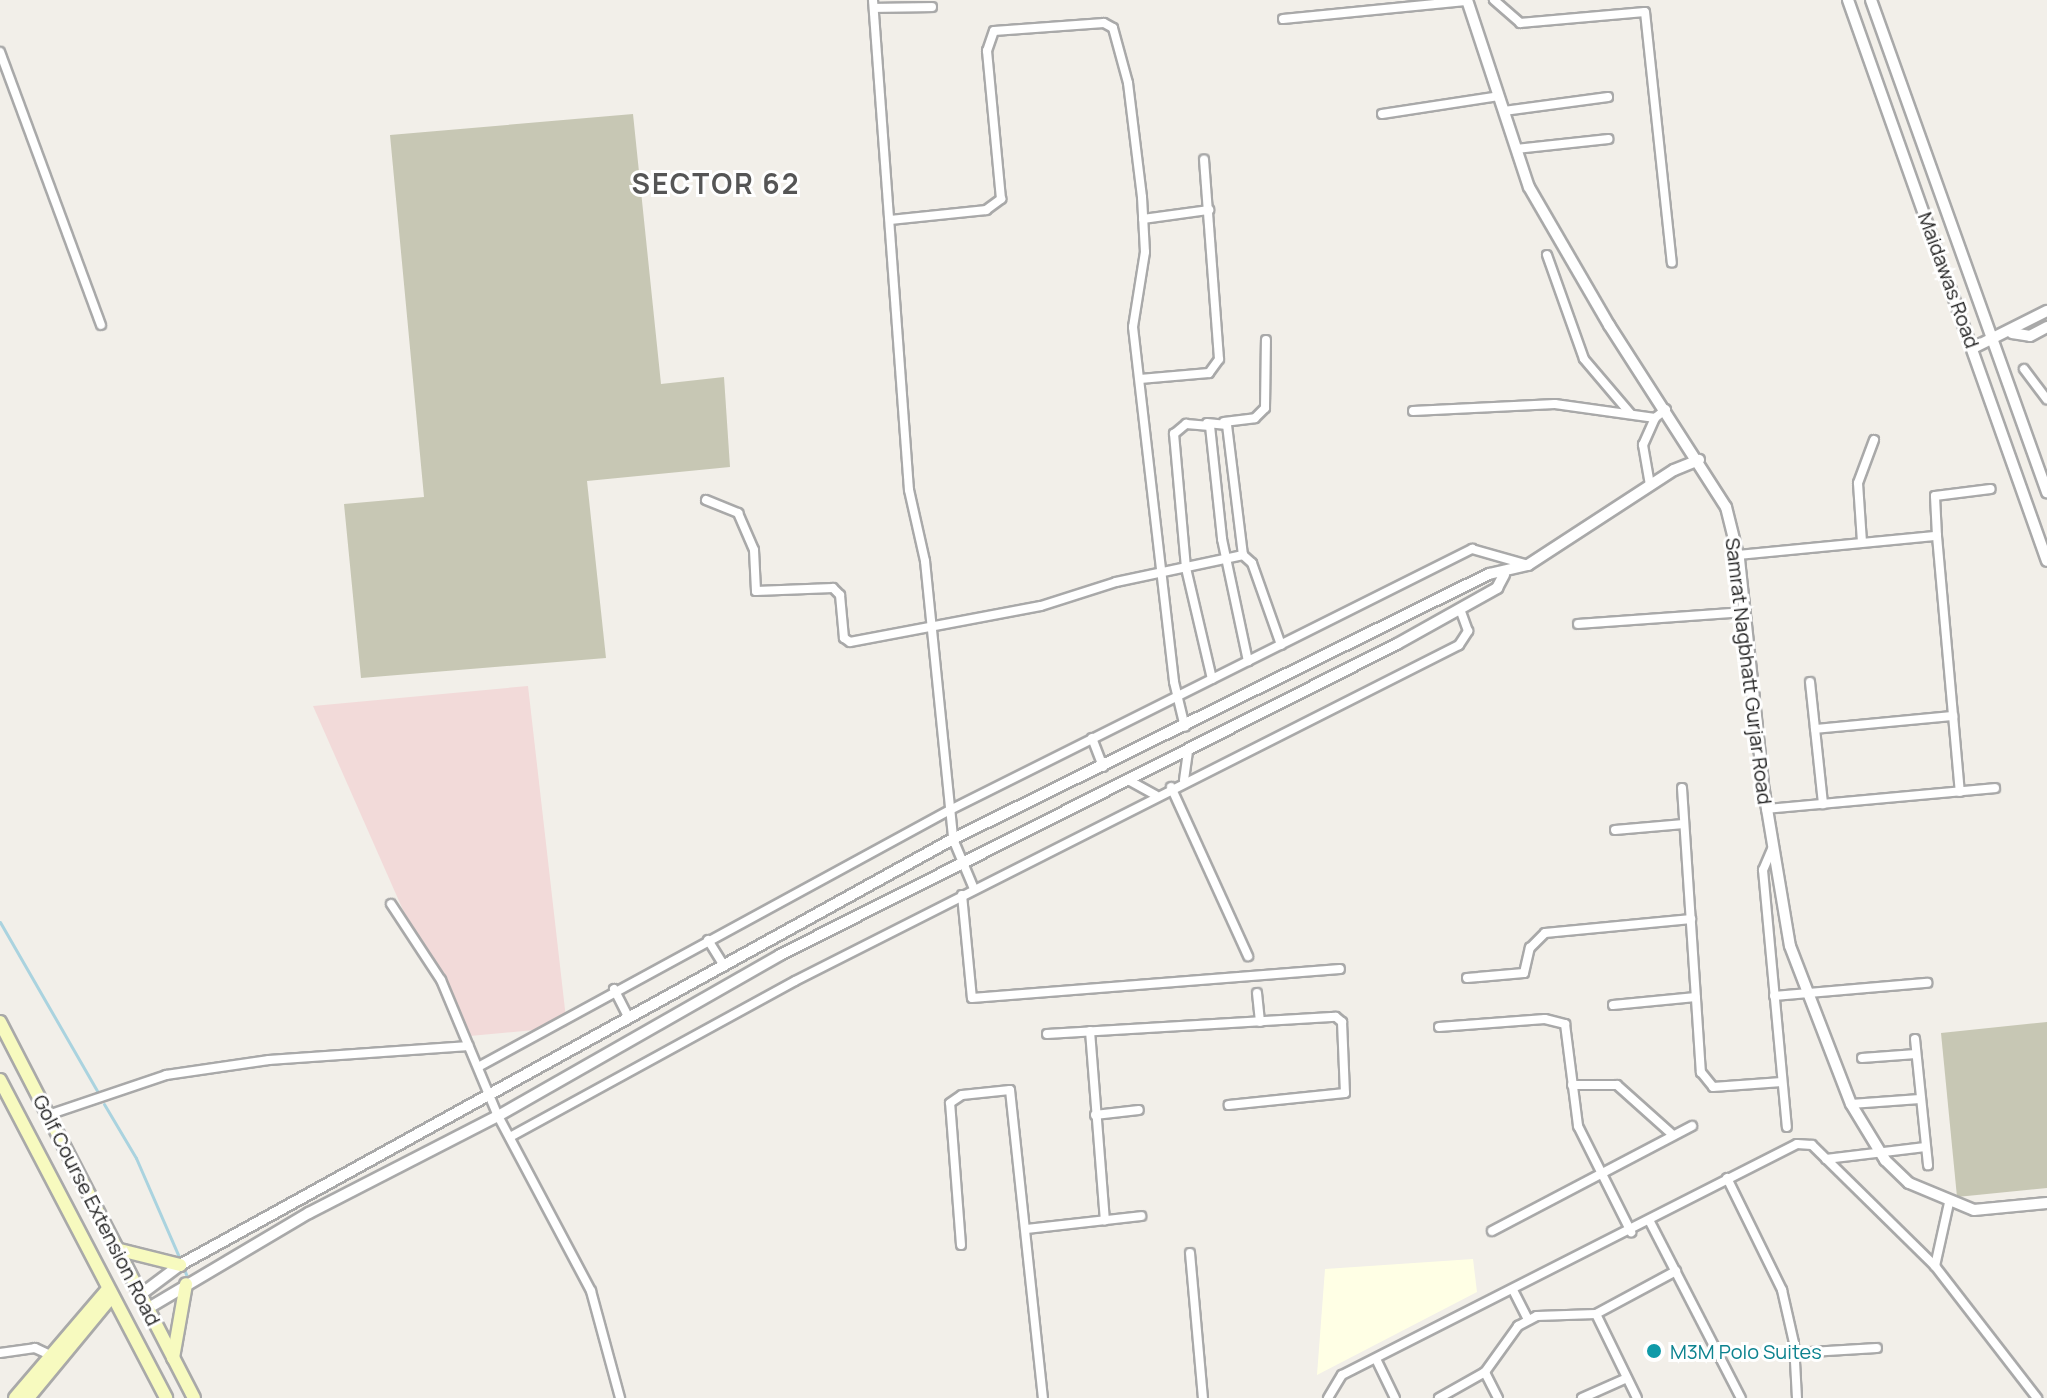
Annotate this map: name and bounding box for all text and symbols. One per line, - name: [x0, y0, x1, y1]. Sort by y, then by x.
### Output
- district label: SECTOR 62: [632, 166, 800, 200]
- street label: Maidawas Road: [1913, 209, 1985, 351]
- street label: Samrat Nagbhatt Gurjar Road: [1721, 536, 1777, 806]
- street label: Golf Course Extension Road: [28, 1091, 166, 1329]
- place label: M3M Polo Suites: [1670, 1339, 1822, 1363]
- marker: M3M Polo Suites: [1645, 1342, 1663, 1360]

